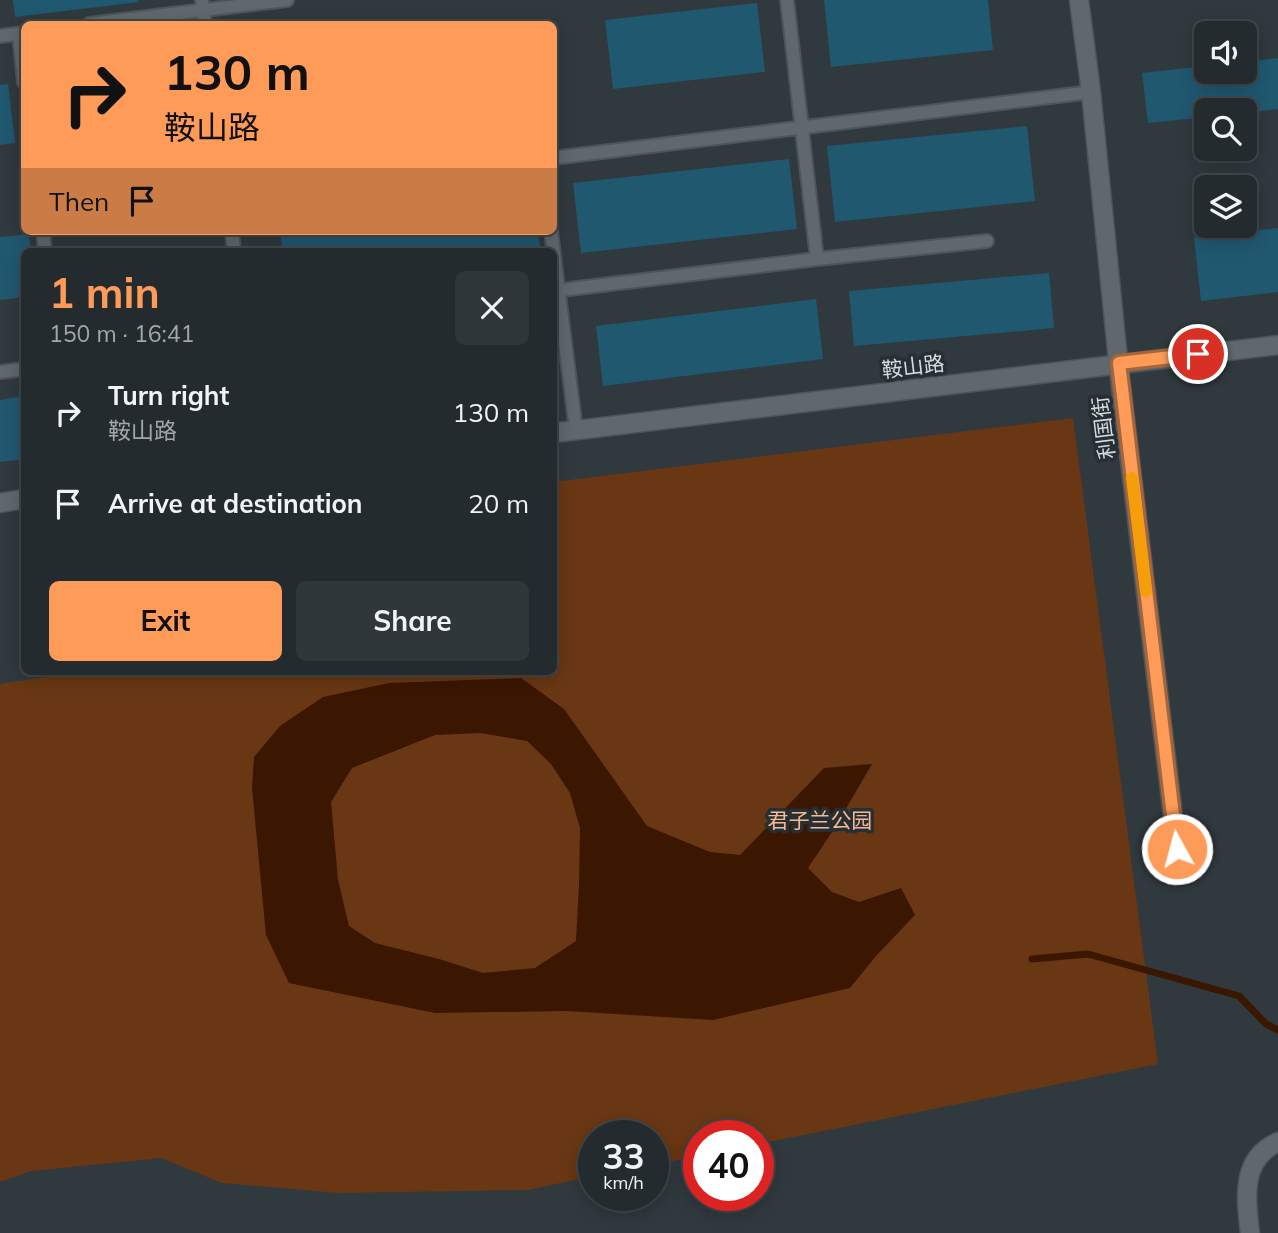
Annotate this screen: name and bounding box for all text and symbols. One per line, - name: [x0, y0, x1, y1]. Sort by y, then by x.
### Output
- map controls: [1194, 21, 1257, 238]
- button: sound: [1194, 21, 1257, 84]
- text: 130 m: [164, 41, 310, 102]
- icon: right: [49, 49, 140, 140]
- button: search: [1194, 98, 1257, 161]
- text: 鞍山路: [164, 107, 260, 147]
- button: layers: [1194, 175, 1257, 238]
- icon: arrive: [123, 182, 161, 220]
- text: Then: [49, 185, 109, 218]
- text: 1 min: [49, 266, 160, 319]
- button: close: [455, 271, 529, 345]
- text: 150 m · 16:41: [49, 319, 194, 348]
- pin: [1168, 324, 1228, 384]
- icon: arrive: [1179, 335, 1217, 373]
- street label: 鞍山路: [880, 349, 946, 383]
- text: Turn right: [108, 379, 229, 412]
- icon: right: [49, 394, 87, 432]
- street label: 利国街: [1086, 395, 1120, 461]
- text: 130 m: [453, 396, 529, 429]
- text: 鞍山路: [108, 416, 177, 445]
- icon: arrive: [49, 485, 87, 523]
- text: Arrive at destination: [108, 487, 363, 520]
- text: 20 m: [468, 487, 529, 520]
- button: Exit: [49, 581, 282, 661]
- button: Share: [296, 581, 529, 661]
- park label: 君子兰公园: [768, 807, 873, 833]
- position arrow: [1140, 812, 1214, 886]
- speed limit sign: 40: [683, 1120, 774, 1211]
- text: 33: [602, 1134, 645, 1178]
- text: km/h: [603, 1171, 644, 1194]

